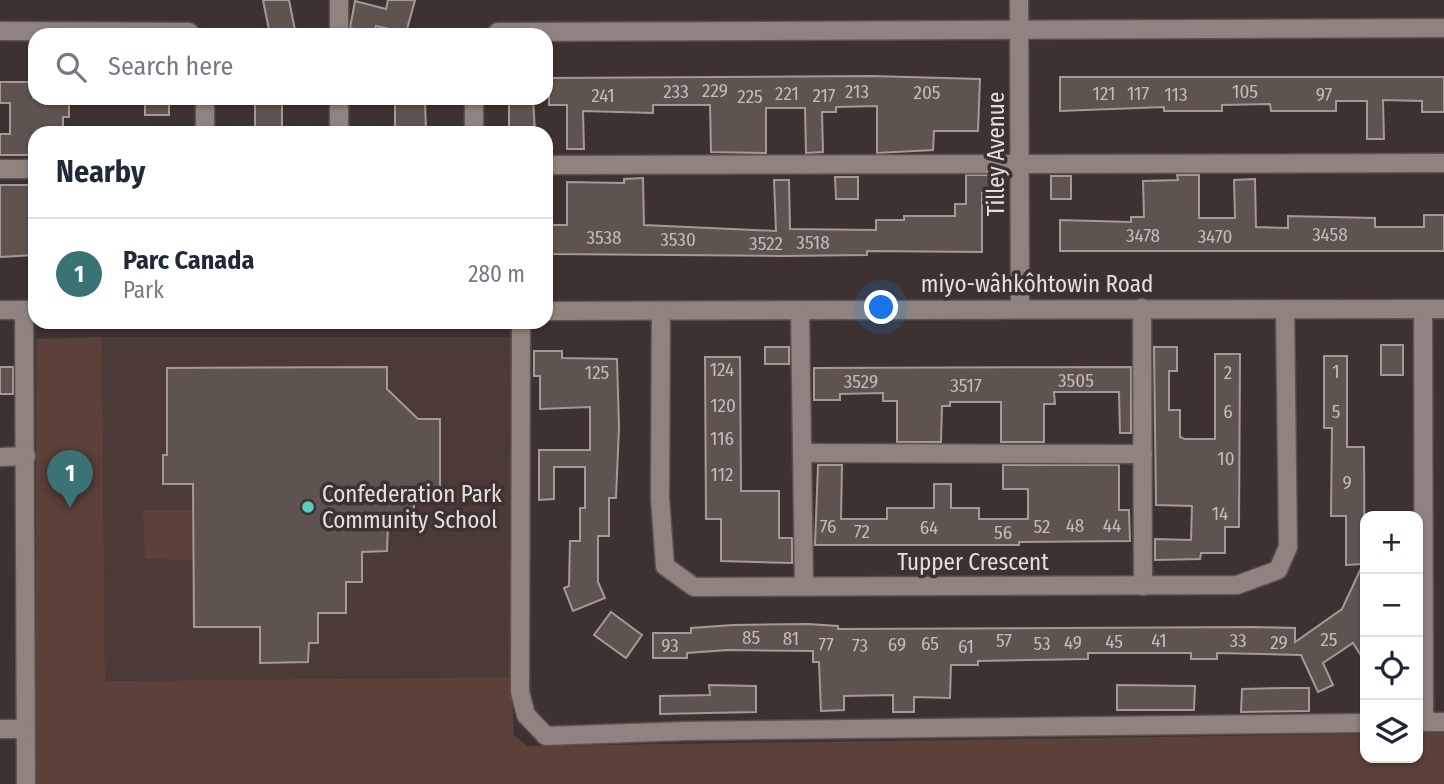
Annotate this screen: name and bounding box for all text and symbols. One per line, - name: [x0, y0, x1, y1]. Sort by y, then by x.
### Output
- search box: [28, 28, 553, 105]
- icon: search: [52, 48, 90, 86]
- text: Search here: [108, 51, 233, 82]
- house number: 229: [702, 79, 728, 102]
- house number: 233: [663, 80, 689, 103]
- house number: 213: [845, 80, 869, 103]
- house number: 105: [1232, 80, 1258, 103]
- house number: 205: [914, 81, 941, 104]
- house number: 221: [775, 82, 799, 105]
- house number: 121: [1093, 82, 1115, 105]
- house number: 117: [1127, 82, 1149, 105]
- house number: 113: [1164, 83, 1188, 106]
- house number: 97: [1316, 83, 1333, 106]
- house number: 241: [591, 84, 615, 107]
- house number: 217: [812, 84, 836, 107]
- house number: 225: [737, 85, 763, 108]
- street label: Tilley Avenue: [982, 92, 1010, 216]
- text: Nearby: [56, 154, 145, 190]
- house number: 3458: [1312, 223, 1348, 246]
- house number: 3478: [1126, 224, 1160, 247]
- house number: 3470: [1198, 225, 1232, 248]
- house number: 3538: [586, 226, 622, 249]
- house number: 3530: [660, 228, 696, 251]
- house number: 3518: [796, 231, 830, 254]
- house number: 3522: [749, 232, 783, 255]
- text: Parc Canada: [123, 245, 254, 276]
- text: 1: [74, 260, 84, 288]
- text: 280 m: [468, 260, 525, 288]
- street label: miyo-wâhkôhtowin Road: [921, 270, 1153, 298]
- text: Park: [123, 276, 164, 304]
- your location: [864, 290, 898, 324]
- house number: 124: [710, 358, 734, 381]
- house number: 1: [1332, 360, 1340, 383]
- house number: 125: [585, 361, 609, 384]
- house number: 2: [1224, 361, 1232, 384]
- house number: 3505: [1058, 369, 1094, 392]
- house number: 3529: [844, 370, 878, 393]
- house number: 3517: [950, 374, 982, 397]
- house number: 120: [710, 394, 736, 417]
- house number: 6: [1223, 400, 1233, 423]
- house number: 5: [1332, 400, 1340, 423]
- house number: 116: [710, 427, 734, 450]
- house number: 10: [1217, 447, 1235, 470]
- pin: 1: [47, 450, 93, 508]
- house number: 112: [711, 463, 733, 486]
- house number: 9: [1342, 471, 1352, 494]
- place label: Confederation Park Community School: [322, 480, 502, 534]
- marker: Confederation Park Community School: [300, 499, 316, 515]
- house number: 14: [1212, 502, 1228, 525]
- map controls: [1360, 511, 1423, 763]
- button: +: [1360, 511, 1423, 574]
- house number: 48: [1066, 514, 1084, 537]
- house number: 44: [1103, 514, 1121, 537]
- house number: 76: [820, 515, 836, 538]
- house number: 52: [1034, 515, 1050, 538]
- house number: 64: [920, 516, 938, 539]
- house number: 72: [854, 520, 870, 543]
- house number: 56: [994, 521, 1012, 544]
- street label: Tupper Crescent: [897, 548, 1049, 576]
- button: −: [1360, 574, 1423, 637]
- house number: 85: [742, 626, 760, 649]
- house number: 81: [783, 627, 799, 650]
- house number: 25: [1320, 628, 1338, 651]
- house number: 57: [996, 629, 1012, 652]
- house number: 41: [1151, 629, 1167, 652]
- house number: 33: [1229, 629, 1247, 652]
- house number: 45: [1105, 630, 1123, 653]
- house number: 49: [1064, 631, 1082, 654]
- house number: 29: [1270, 631, 1288, 654]
- house number: 65: [921, 632, 939, 655]
- house number: 53: [1033, 632, 1051, 655]
- house number: 77: [818, 633, 834, 656]
- house number: 69: [888, 633, 906, 656]
- house number: 93: [661, 634, 679, 657]
- house number: 73: [852, 634, 868, 657]
- house number: 61: [958, 635, 974, 658]
- button: locate: [1360, 637, 1423, 700]
- button: layers: [1360, 700, 1423, 763]

